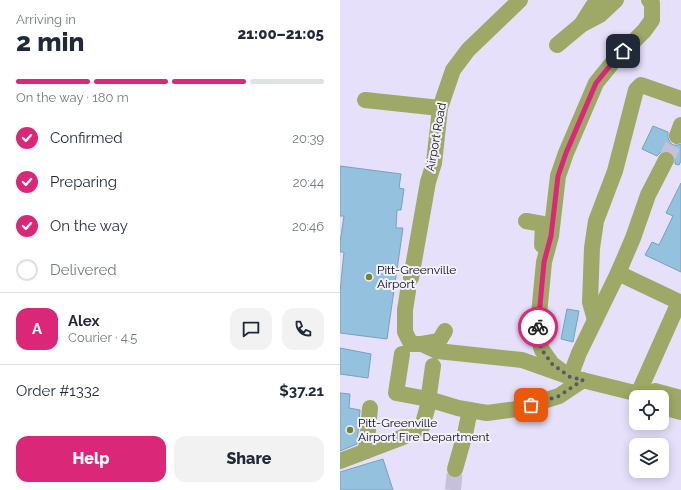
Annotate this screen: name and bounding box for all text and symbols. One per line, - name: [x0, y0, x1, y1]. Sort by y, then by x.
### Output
- text: Arriving in: [16, 12, 76, 27]
- text: 21:00–21:05: [238, 25, 324, 43]
- text: 2 min: [16, 27, 84, 57]
- pin: [606, 34, 640, 68]
- icon: home: [612, 40, 634, 62]
- text: On the way · 180 m: [16, 90, 129, 105]
- street label: Airport Road: [423, 102, 449, 172]
- icon: check: [16, 127, 38, 149]
- text: Confirmed: [50, 129, 123, 147]
- text: 20:39: [292, 131, 324, 146]
- icon: check: [16, 171, 38, 193]
- text: Preparing: [50, 173, 117, 191]
- text: 20:44: [293, 175, 324, 190]
- icon: check: [16, 215, 38, 237]
- text: On the way: [50, 217, 128, 235]
- text: 20:46: [292, 219, 324, 234]
- text: Delivered: [50, 261, 117, 279]
- place label: Pitt-Greenville Airport: [377, 263, 456, 291]
- marker: Pitt-Greenville Airport: [364, 272, 374, 282]
- courier: [518, 307, 558, 347]
- button: chat: [230, 308, 272, 350]
- button: phone: [282, 308, 324, 350]
- text: Alex: [68, 312, 99, 330]
- icon: bike: [527, 316, 549, 338]
- text: A: [32, 320, 42, 338]
- text: Courier · 4.5: [68, 330, 137, 345]
- text: Order #1332: [16, 382, 100, 400]
- text: $37.21: [279, 382, 324, 400]
- pin: [514, 388, 548, 422]
- map controls: [629, 390, 669, 478]
- button: locate: [629, 390, 669, 430]
- icon: bag: [520, 394, 542, 416]
- place label: Pitt-Greenville Airport Fire Department: [358, 416, 489, 444]
- marker: Pitt-Greenville Airport Fire Department: [345, 425, 355, 435]
- button: Help: [16, 436, 166, 482]
- button: Share: [174, 436, 324, 482]
- button: layers: [629, 438, 669, 478]

